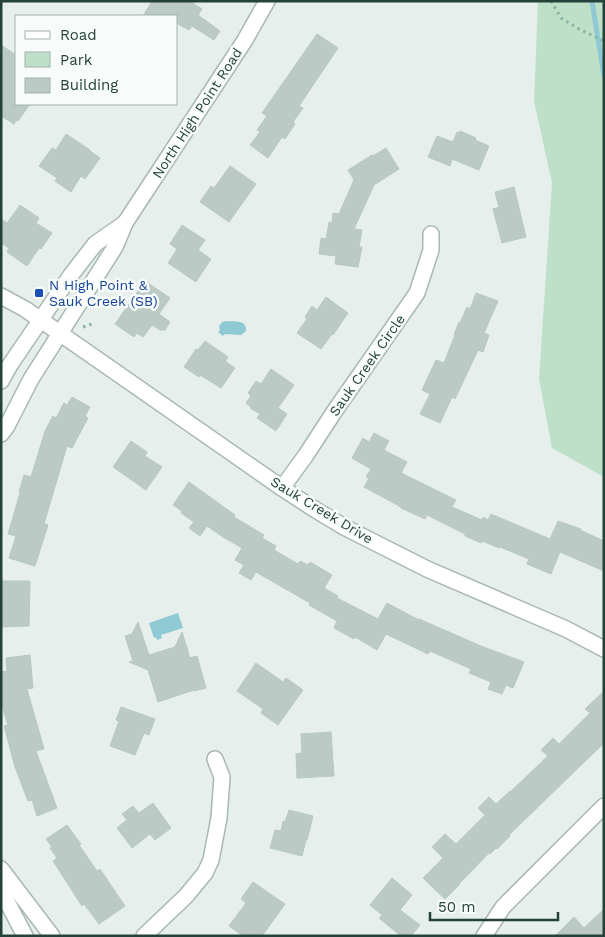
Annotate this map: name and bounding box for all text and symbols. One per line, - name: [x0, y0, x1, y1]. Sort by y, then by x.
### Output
- legend: [15, 15, 178, 105]
- text: Road: [60, 26, 97, 44]
- street label: North High Point Road: [149, 45, 245, 181]
- text: Park: [60, 51, 93, 69]
- text: Building: [60, 76, 118, 94]
- place label: N High Point & Sauk Creek (SB): [49, 277, 158, 309]
- marker: N High Point & Sauk Creek (SB): [33, 287, 45, 299]
- street label: Sauk Creek Circle: [326, 311, 408, 419]
- street label: Sauk Creek Drive: [268, 473, 376, 547]
- scale bar: [430, 890, 558, 922]
- text: 50 m: [438, 898, 475, 916]

